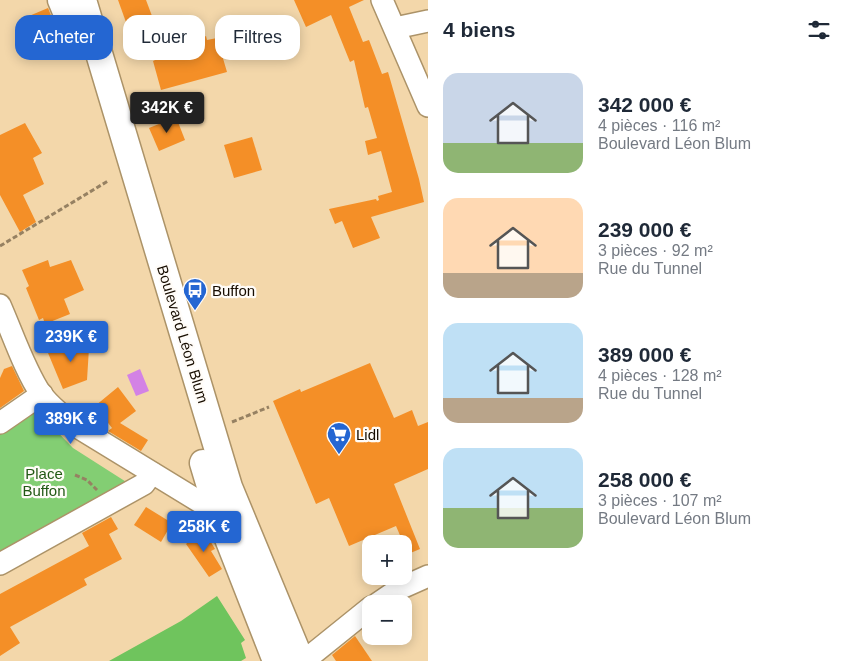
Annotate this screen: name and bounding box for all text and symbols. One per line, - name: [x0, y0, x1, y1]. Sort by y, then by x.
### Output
- chip: Acheter: [15, 15, 113, 60]
- chip: Louer: [123, 15, 205, 60]
- chip: Filtres: [215, 15, 300, 60]
- icon: filters: [805, 16, 833, 44]
- text: 4 biens: [443, 18, 515, 41]
- pin: 342K €: [126, 92, 208, 134]
- icon: home: [483, 93, 543, 153]
- text: 342 000 €: [598, 93, 691, 116]
- text: 342K €: [141, 99, 193, 116]
- text: 4 pièces · 116 m²: [598, 117, 720, 134]
- text: Boulevard Léon Blum: [598, 135, 751, 152]
- icon: home: [483, 218, 543, 278]
- text: 239 000 €: [598, 218, 691, 241]
- text: 3 pièces · 92 m²: [598, 242, 713, 259]
- text: Rue du Tunnel: [598, 260, 702, 277]
- street label: Boulevard Léon Blum: [154, 263, 212, 405]
- bus stop icon: Buffon: [182, 277, 208, 311]
- place label: Buffon: [212, 282, 255, 299]
- pin: 239K €: [30, 320, 112, 363]
- text: 239K €: [45, 328, 97, 345]
- icon: home: [483, 343, 543, 403]
- text: 389 000 €: [598, 343, 691, 366]
- text: 4 pièces · 128 m²: [598, 367, 722, 384]
- text: Rue du Tunnel: [598, 385, 702, 402]
- pin: 389K €: [30, 402, 112, 445]
- text: 389K €: [45, 410, 97, 427]
- supermarket icon: Lidl: [326, 421, 352, 455]
- place label: Lidl: [356, 426, 379, 443]
- park label: Place Buffon: [22, 465, 66, 499]
- icon: home: [483, 468, 543, 528]
- text: 258 000 €: [598, 468, 691, 491]
- text: 3 pièces · 107 m²: [598, 492, 722, 509]
- pin: 258K €: [163, 510, 245, 553]
- text: Boulevard Léon Blum: [598, 510, 751, 527]
- text: 258K €: [178, 518, 230, 535]
- map controls: [362, 535, 412, 645]
- button: +: [362, 535, 412, 585]
- button: −: [362, 595, 412, 645]

